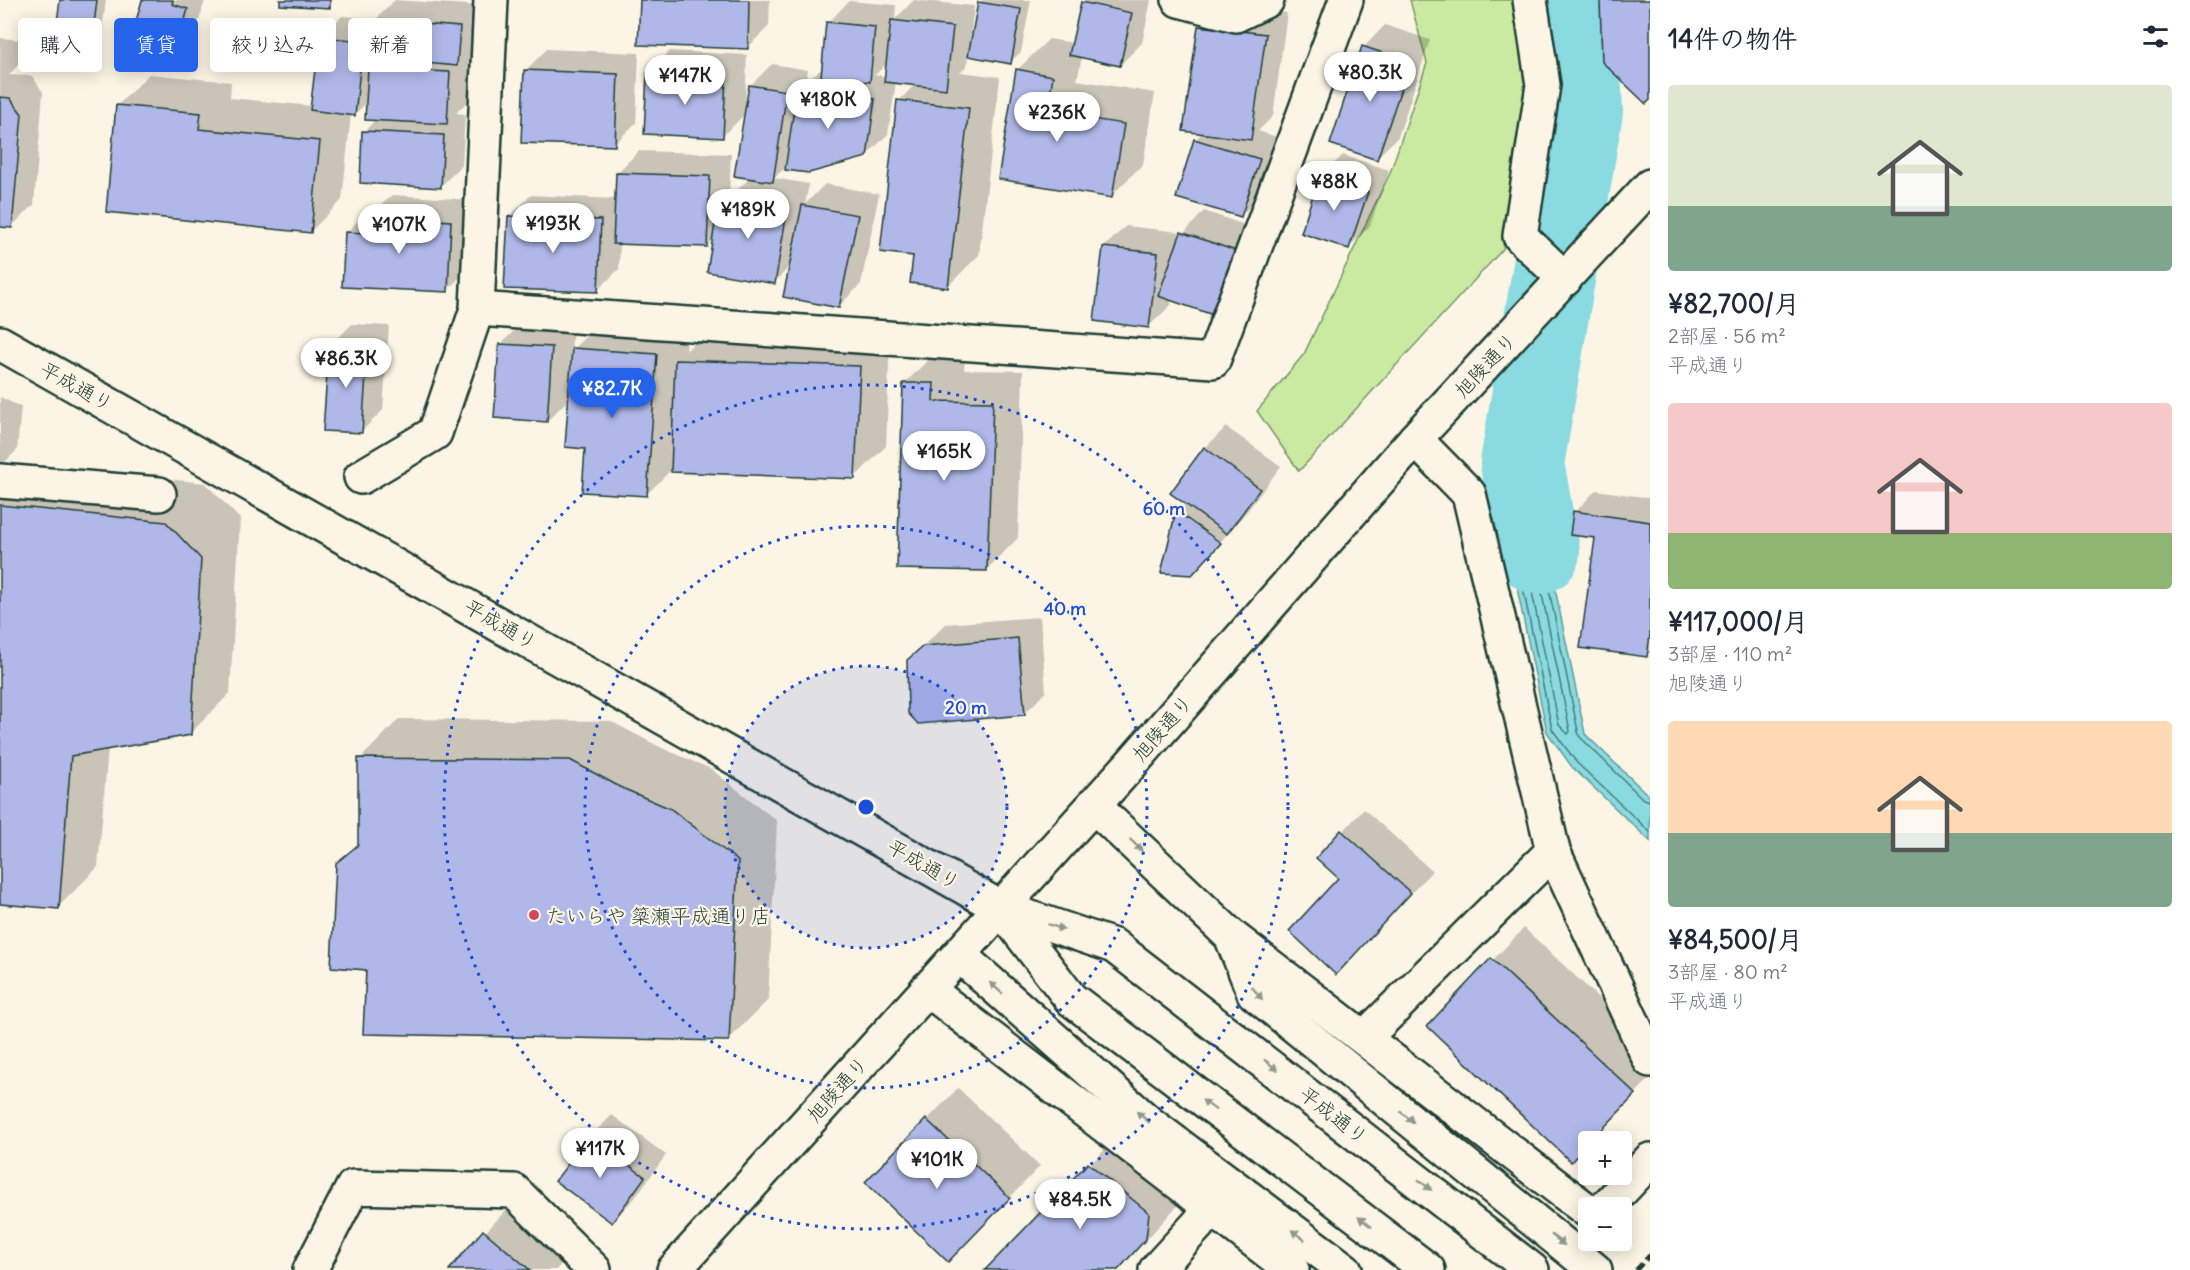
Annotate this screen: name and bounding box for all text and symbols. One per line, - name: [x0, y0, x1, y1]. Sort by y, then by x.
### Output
- chip: 購入: [18, 18, 102, 72]
- chip: 賃貸: [114, 18, 198, 72]
- chip: 絞り込み: [210, 18, 336, 72]
- chip: 新着: [348, 18, 432, 72]
- icon: filters: [2139, 20, 2172, 53]
- text: 14件の物件: [1668, 22, 1797, 55]
- pin: ¥80.3K: [1321, 52, 1419, 103]
- pin: ¥147K: [643, 55, 727, 106]
- text: ¥80.3K: [1338, 59, 1402, 84]
- text: ¥147K: [658, 62, 712, 87]
- pin: ¥180K: [786, 79, 870, 130]
- text: ¥180K: [800, 86, 856, 111]
- pin: ¥236K: [1015, 92, 1099, 143]
- text: ¥236K: [1028, 99, 1086, 124]
- icon: home: [1866, 124, 1974, 232]
- pin: ¥88K: [1298, 161, 1370, 212]
- text: ¥88K: [1310, 168, 1358, 193]
- pin: ¥189K: [706, 189, 790, 240]
- text: ¥189K: [720, 196, 776, 221]
- pin: ¥193K: [511, 203, 595, 254]
- pin: ¥107K: [357, 204, 441, 255]
- text: ¥193K: [526, 210, 580, 235]
- text: ¥107K: [372, 211, 426, 236]
- text: ¥82,700/月: [1668, 287, 1800, 320]
- text: 2部屋 · 56 m²: [1668, 323, 1786, 348]
- street label: 旭陵通り: [1449, 327, 1521, 403]
- pin: ¥86.3K: [297, 338, 395, 389]
- text: ¥86.3K: [315, 345, 377, 370]
- text: 平成通り: [1668, 352, 1748, 377]
- street label: 平成通り: [36, 356, 118, 416]
- pin: ¥82.7K: [563, 368, 661, 419]
- text: ¥82.7K: [582, 375, 642, 400]
- pin: ¥165K: [902, 431, 986, 482]
- text: ¥165K: [916, 438, 972, 463]
- icon: home: [1866, 442, 1974, 550]
- text: 60 m: [1143, 497, 1185, 520]
- street label: 平成通り: [460, 593, 542, 655]
- text: 40 m: [1044, 597, 1086, 620]
- text: ¥117,000/月: [1668, 605, 1809, 638]
- text: 3部屋 · 110 m²: [1668, 641, 1792, 666]
- text: 旭陵通り: [1668, 670, 1748, 695]
- street label: 旭陵通り: [1126, 690, 1198, 766]
- text: 20 m: [945, 696, 987, 719]
- icon: home: [1866, 760, 1974, 868]
- centre of rings: [856, 797, 876, 817]
- street label: 平成通り: [883, 833, 965, 895]
- one-way arrow: [1128, 838, 1143, 852]
- place label: たいらや 簗瀬平成通り店: [546, 903, 771, 928]
- marker: たいらや 簗瀬平成通り店: [527, 908, 541, 922]
- one-way arrow: [1047, 922, 1065, 932]
- text: ¥84,500/月: [1668, 923, 1803, 956]
- text: 3部屋 · 80 m²: [1668, 959, 1788, 984]
- one-way arrow: [989, 982, 1004, 995]
- one-way arrow: [1251, 985, 1264, 1001]
- text: 平成通り: [1668, 988, 1748, 1013]
- street label: 旭陵通り: [801, 1051, 873, 1127]
- one-way arrow: [1263, 1059, 1279, 1072]
- street label: 平成通り: [1295, 1081, 1373, 1149]
- one-way arrow: [1202, 1099, 1217, 1111]
- one-way arrow: [1135, 1110, 1150, 1124]
- one-way arrow: [1399, 1111, 1415, 1124]
- pin: ¥117K: [558, 1128, 642, 1179]
- map controls: [1578, 1131, 1632, 1251]
- button: +: [1578, 1131, 1632, 1185]
- text: ¥117K: [575, 1135, 625, 1160]
- pin: ¥101K: [895, 1139, 979, 1190]
- text: ¥101K: [910, 1146, 964, 1171]
- pin: ¥84.5K: [1031, 1179, 1129, 1230]
- one-way arrow: [1417, 1179, 1432, 1191]
- text: ¥84.5K: [1049, 1186, 1111, 1211]
- button: −: [1578, 1197, 1632, 1251]
- one-way arrow: [1357, 1216, 1373, 1228]
- one-way arrow: [1290, 1229, 1306, 1241]
- one-way arrow: [1550, 1234, 1566, 1247]

